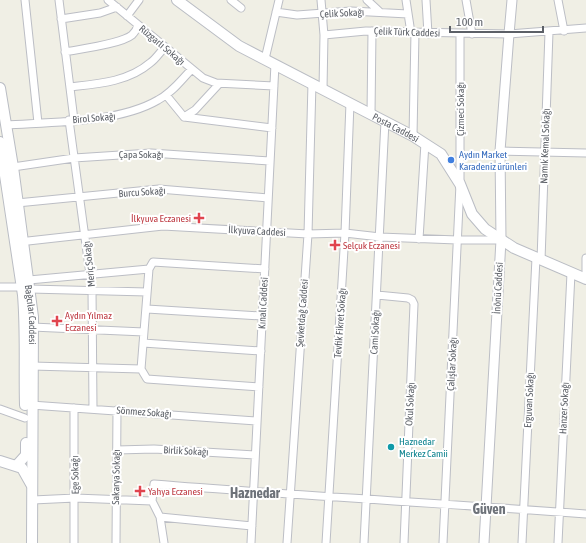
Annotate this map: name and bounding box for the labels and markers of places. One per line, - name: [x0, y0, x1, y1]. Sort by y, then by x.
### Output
- place label: Aydın Market Karadeniz ürünleri: [459, 149, 527, 172]
- marker: Aydın Market Karadeniz ürünleri: [446, 155, 456, 165]
- place label: İlkyuva Eczanesi: [131, 213, 191, 224]
- marker: İlkyuva Eczanesi: [194, 213, 204, 223]
- marker: Selçuk Eczanesi: [330, 240, 340, 250]
- place label: Selçuk Eczanesi: [343, 240, 400, 251]
- place label: Aydın Yılmaz Eczanesi: [65, 310, 112, 333]
- marker: Aydın Yılmaz Eczanesi: [52, 316, 62, 326]
- place label: Haznedar Merkez Camii: [399, 436, 448, 459]
- marker: Haznedar Merkez Camii: [386, 442, 396, 452]
- marker: Yahya Eczanesi: [135, 486, 145, 496]
- place label: Yahya Eczanesi: [148, 486, 203, 497]

